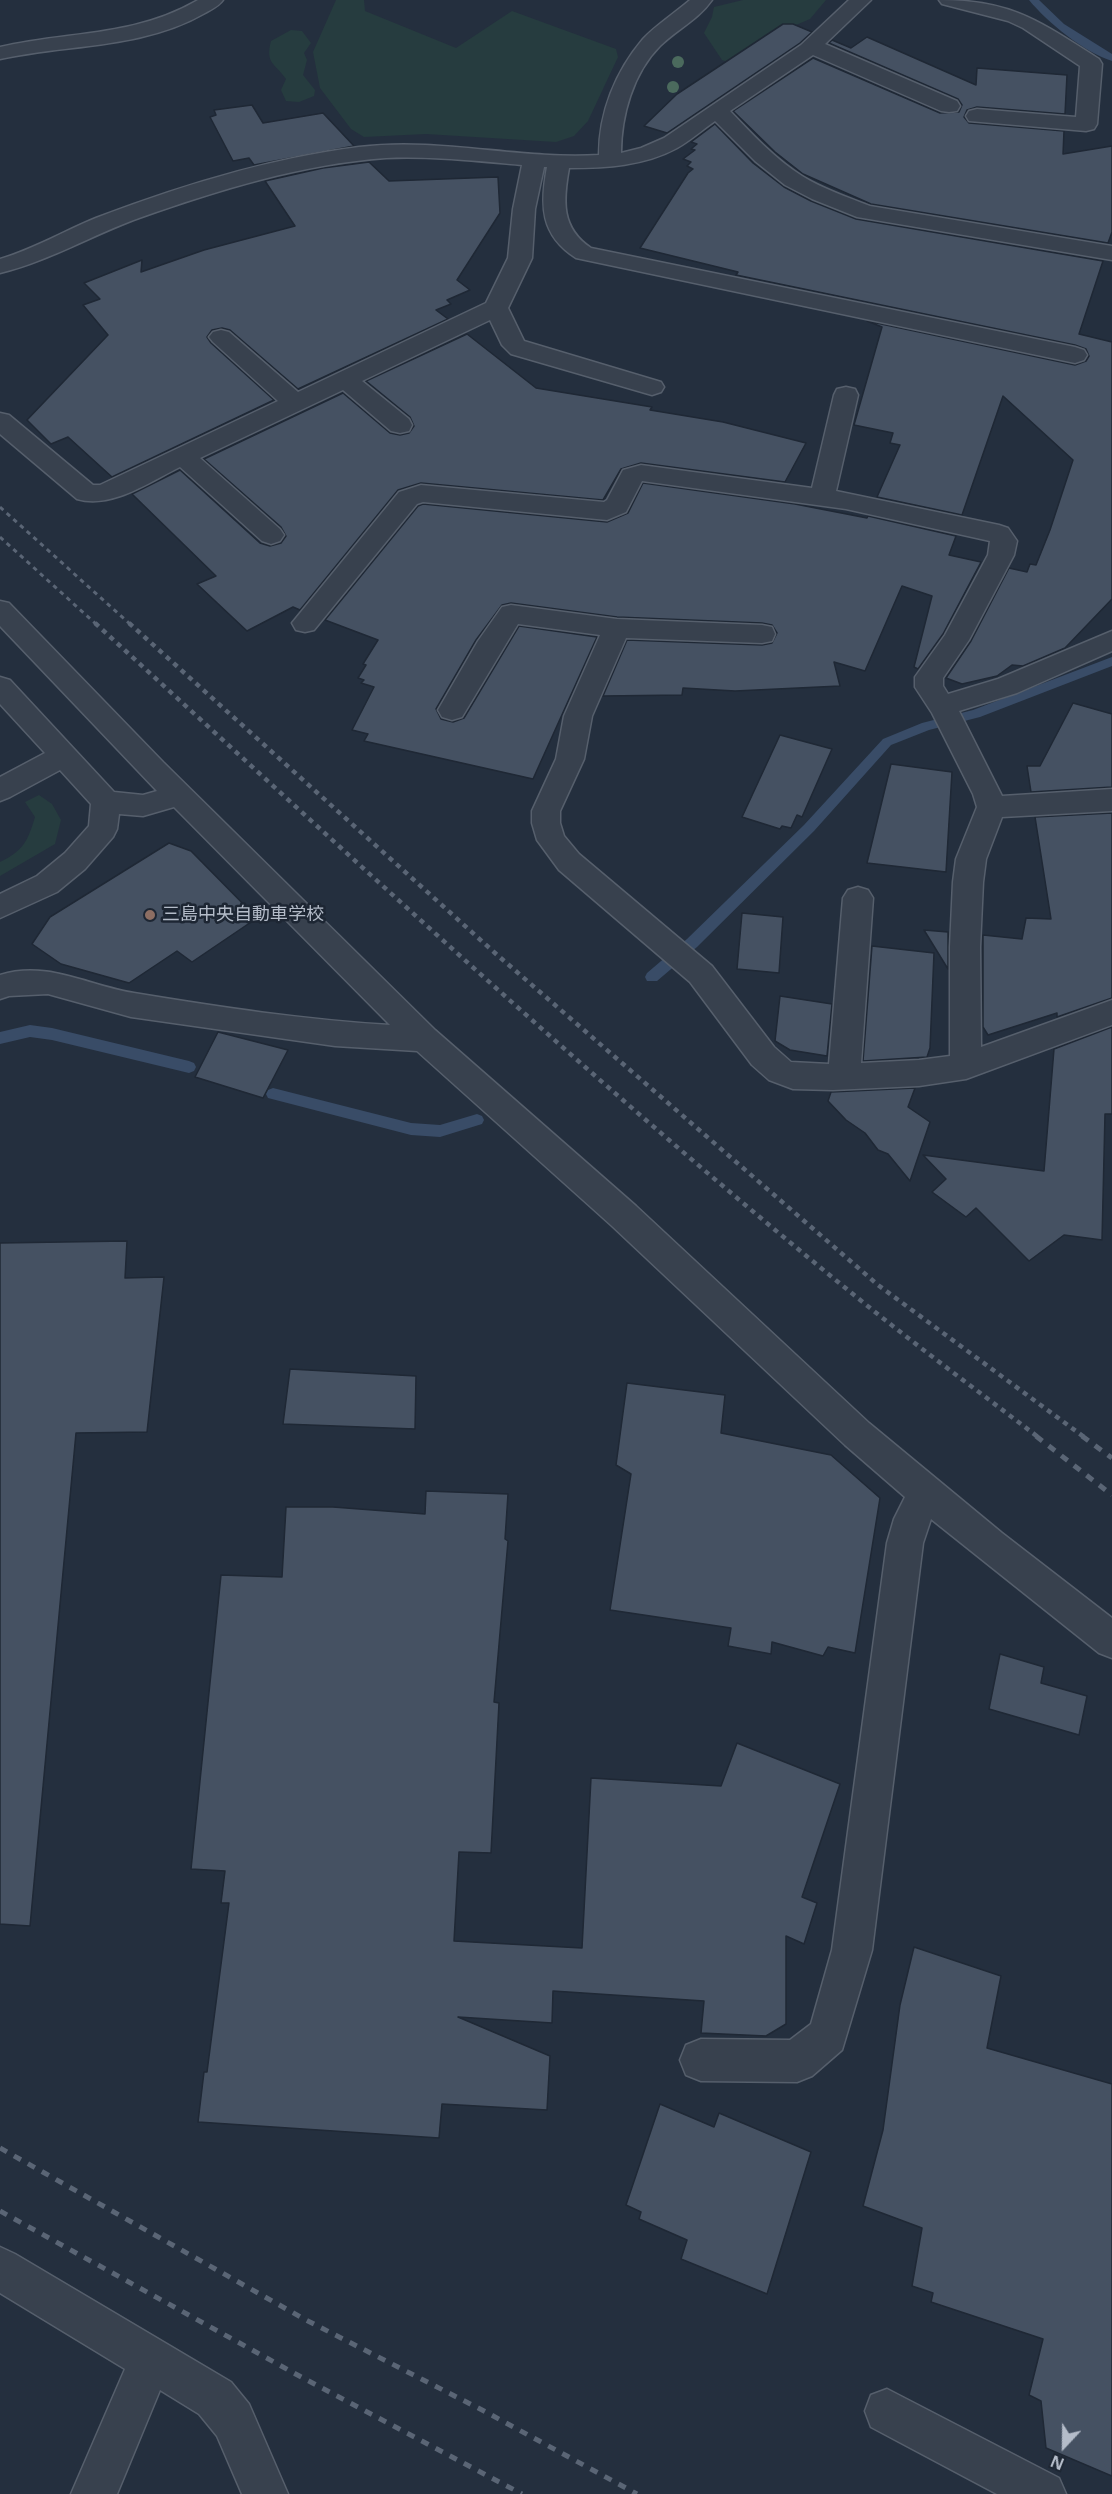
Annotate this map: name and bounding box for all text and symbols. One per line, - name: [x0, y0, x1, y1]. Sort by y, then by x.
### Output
- place label: 三島中央自動車学校: [162, 904, 324, 926]
- marker: 三島中央自動車学校: [143, 908, 157, 922]
- north arrow: [1034, 2416, 1094, 2476]
- text: N: [1047, 2450, 1067, 2475]

